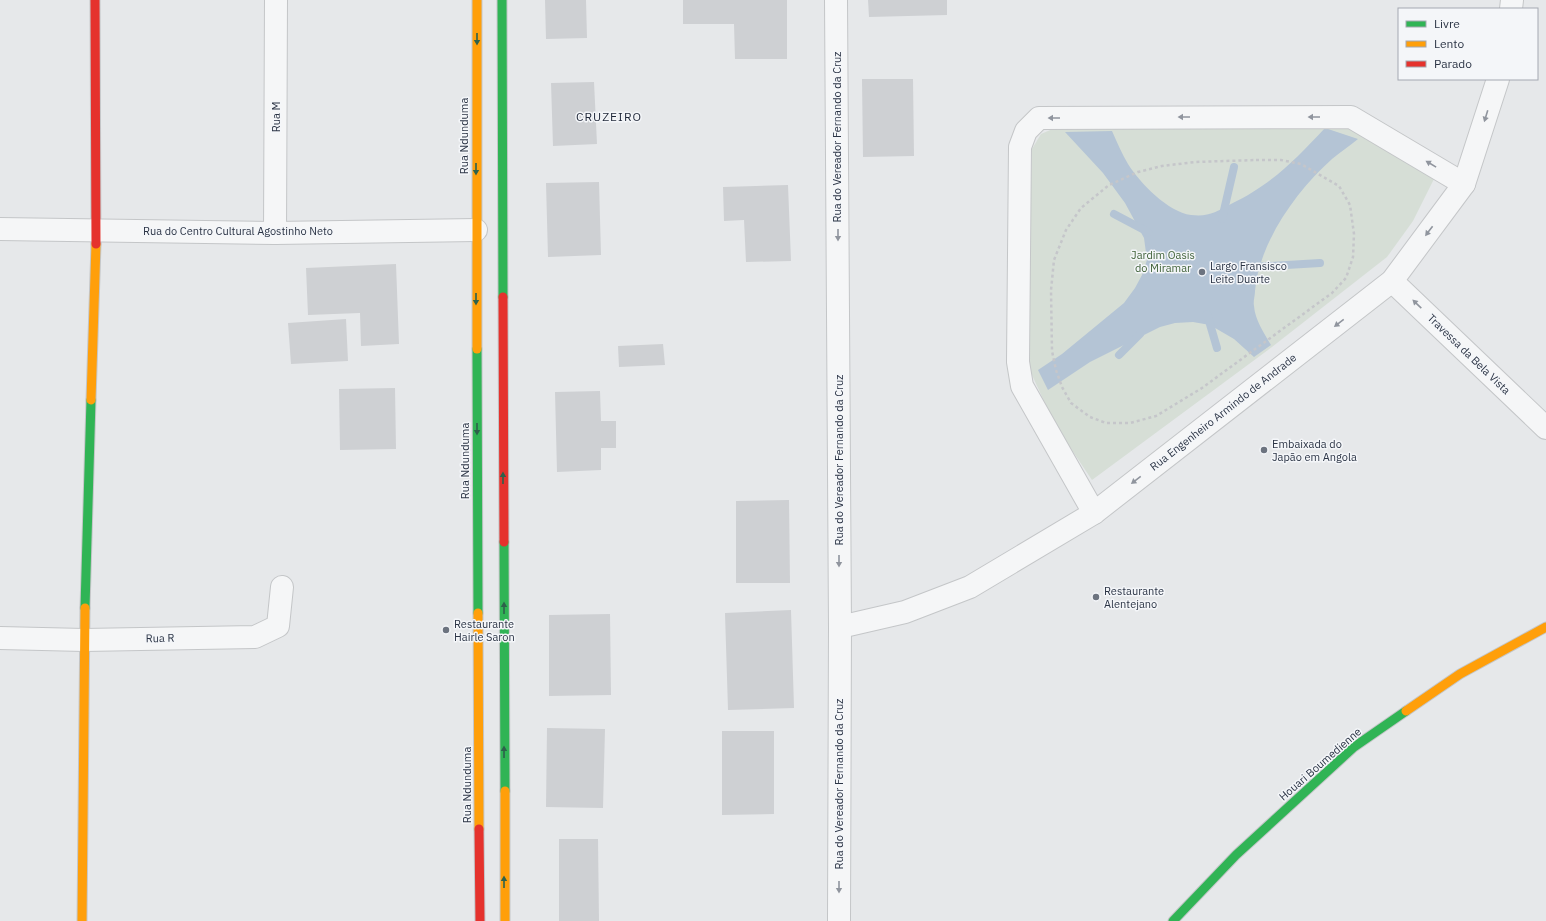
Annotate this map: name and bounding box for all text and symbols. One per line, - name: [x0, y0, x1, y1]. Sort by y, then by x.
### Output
- legend: [1398, 8, 1538, 80]
- text: Livre: [1434, 16, 1460, 31]
- one-way arrow: [474, 33, 480, 46]
- text: Lento: [1434, 36, 1464, 51]
- street label: Rua do Vereador Fernando da Cruz: [830, 52, 844, 222]
- text: Parado: [1434, 56, 1472, 71]
- street label: Rua Ndunduma: [457, 98, 471, 174]
- street label: Rua M: [269, 102, 283, 132]
- district label: CRUZEIRO: [576, 109, 642, 124]
- one-way arrow: [1483, 111, 1489, 123]
- one-way arrow: [1177, 114, 1190, 120]
- one-way arrow: [1307, 114, 1320, 120]
- one-way arrow: [1047, 115, 1060, 121]
- one-way arrow: [1425, 161, 1437, 168]
- one-way arrow: [473, 163, 479, 176]
- street label: Rua do Centro Cultural Agostinho Neto: [143, 224, 333, 238]
- one-way arrow: [1425, 226, 1434, 237]
- one-way arrow: [835, 229, 841, 242]
- park label: Jardim Oasis do Miramar: [1131, 248, 1195, 275]
- place label: Largo Fransisco Leite Duarte: [1210, 259, 1287, 286]
- marker: Largo Fransisco Leite Duarte: [1197, 267, 1207, 277]
- one-way arrow: [473, 293, 479, 306]
- one-way arrow: [1412, 300, 1421, 309]
- street label: Travessa da Bela Vista: [1425, 311, 1514, 397]
- one-way arrow: [1333, 318, 1344, 327]
- street label: Rua Engenheiro Armindo de Andrade: [1147, 350, 1299, 474]
- street label: Rua do Vereador Fernando da Cruz: [832, 375, 846, 545]
- street label: Rua Ndunduma: [458, 423, 472, 499]
- one-way arrow: [474, 423, 480, 436]
- place label: Embaixada do Japão em Angola: [1272, 437, 1357, 464]
- marker: Embaixada do Japão em Angola: [1259, 445, 1269, 455]
- one-way arrow: [500, 471, 506, 484]
- one-way arrow: [1131, 476, 1142, 484]
- one-way arrow: [836, 555, 843, 567]
- place label: Restaurante Alentejano: [1104, 584, 1164, 611]
- marker: Restaurante Alentejano: [1091, 592, 1101, 602]
- one-way arrow: [501, 601, 507, 614]
- place label: Restaurante Hairle Saron: [454, 617, 515, 644]
- marker: Restaurante Hairle Saron: [441, 625, 451, 635]
- street label: Rua R: [145, 631, 175, 645]
- street label: Rua do Vereador Fernando da Cruz: [832, 699, 846, 869]
- street label: Houari Boumedienne: [1276, 724, 1364, 804]
- one-way arrow: [501, 745, 507, 758]
- street label: Rua Ndunduma: [460, 747, 474, 823]
- one-way arrow: [501, 875, 507, 888]
- one-way arrow: [836, 881, 842, 894]

